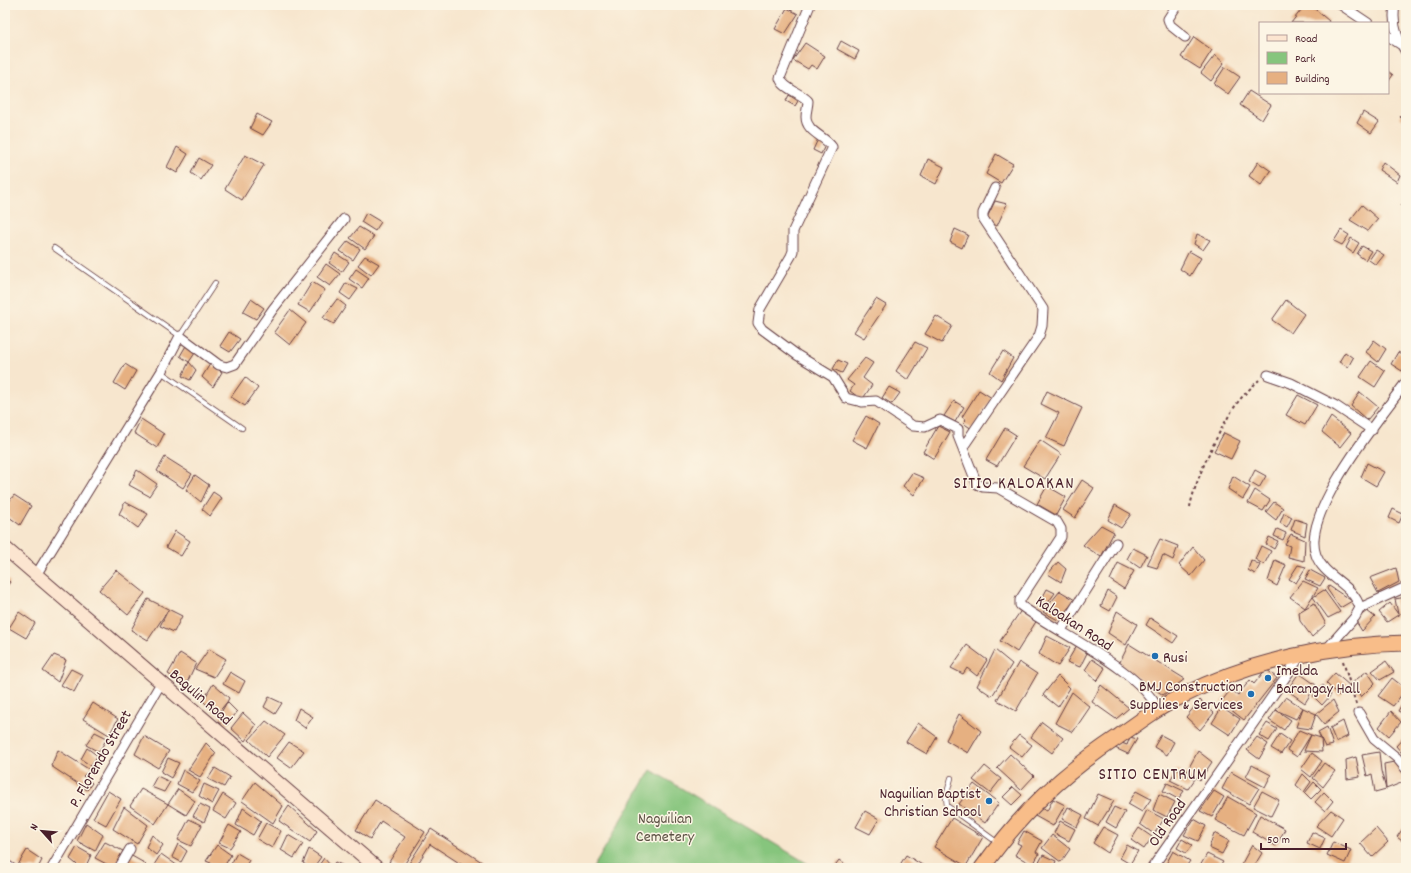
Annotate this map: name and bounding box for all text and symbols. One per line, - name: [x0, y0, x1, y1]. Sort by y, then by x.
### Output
- legend: [1259, 22, 1389, 94]
- text: Road: [1295, 31, 1317, 48]
- text: Park: [1295, 51, 1316, 68]
- text: Building: [1295, 71, 1330, 88]
- district label: SITIO KALOAKAN: [953, 473, 1075, 497]
- street label: Kaloakan Road: [1030, 590, 1117, 658]
- place label: Rusi: [1163, 647, 1187, 670]
- marker: Rusi: [1150, 651, 1160, 661]
- place label: Imelda Barangay Hall: [1276, 660, 1360, 701]
- street label: Bagulin Road: [164, 664, 237, 732]
- marker: Imelda Barangay Hall: [1263, 673, 1273, 683]
- place label: BMJ Construction Supplies & Services: [1130, 676, 1243, 717]
- marker: BMJ Construction Supplies & Services: [1246, 689, 1256, 699]
- street label: P. Florendo Street: [64, 706, 138, 812]
- district label: SITIO CENTRUM: [1098, 764, 1208, 788]
- place label: Naguilian Baptist Christian School: [880, 783, 981, 824]
- street label: Old Road: [1143, 795, 1193, 852]
- marker: Naguilian Baptist Christian School: [984, 796, 994, 806]
- park label: Naguilian Cemetery: [636, 808, 695, 849]
- north arrow: [22, 811, 62, 851]
- text: N: [27, 821, 43, 833]
- scale bar: [1261, 825, 1346, 851]
- text: 50 m: [1267, 832, 1290, 849]

